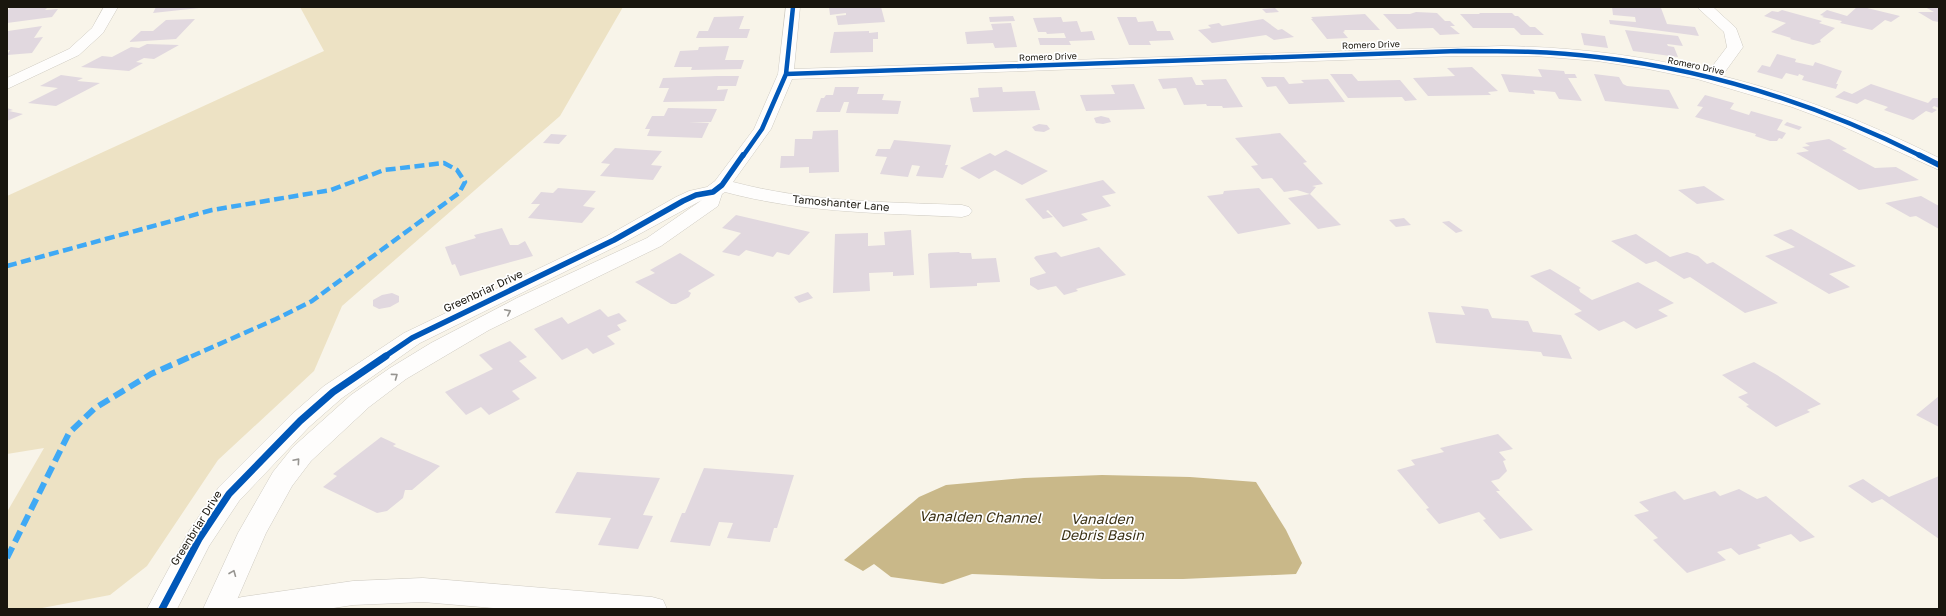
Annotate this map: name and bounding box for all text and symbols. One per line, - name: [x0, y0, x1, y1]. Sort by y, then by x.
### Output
- street label: Romero Drive: [1342, 38, 1400, 51]
- street label: Romero Drive: [1019, 50, 1077, 63]
- street label: Romero Drive: [1667, 54, 1726, 77]
- street label: Tamoshanter Lane: [792, 192, 890, 213]
- street label: Greenbriar Drive: [441, 266, 524, 315]
- one-way arrow: [504, 309, 512, 317]
- one-way arrow: [391, 373, 398, 380]
- one-way arrow: [293, 458, 300, 465]
- street label: Greenbriar Drive: [167, 488, 224, 568]
- water label: Vanalden Channel: [919, 507, 1042, 526]
- water label: Vanalden Debris Basin: [1060, 510, 1145, 543]
- one-way arrow: [228, 569, 236, 576]

